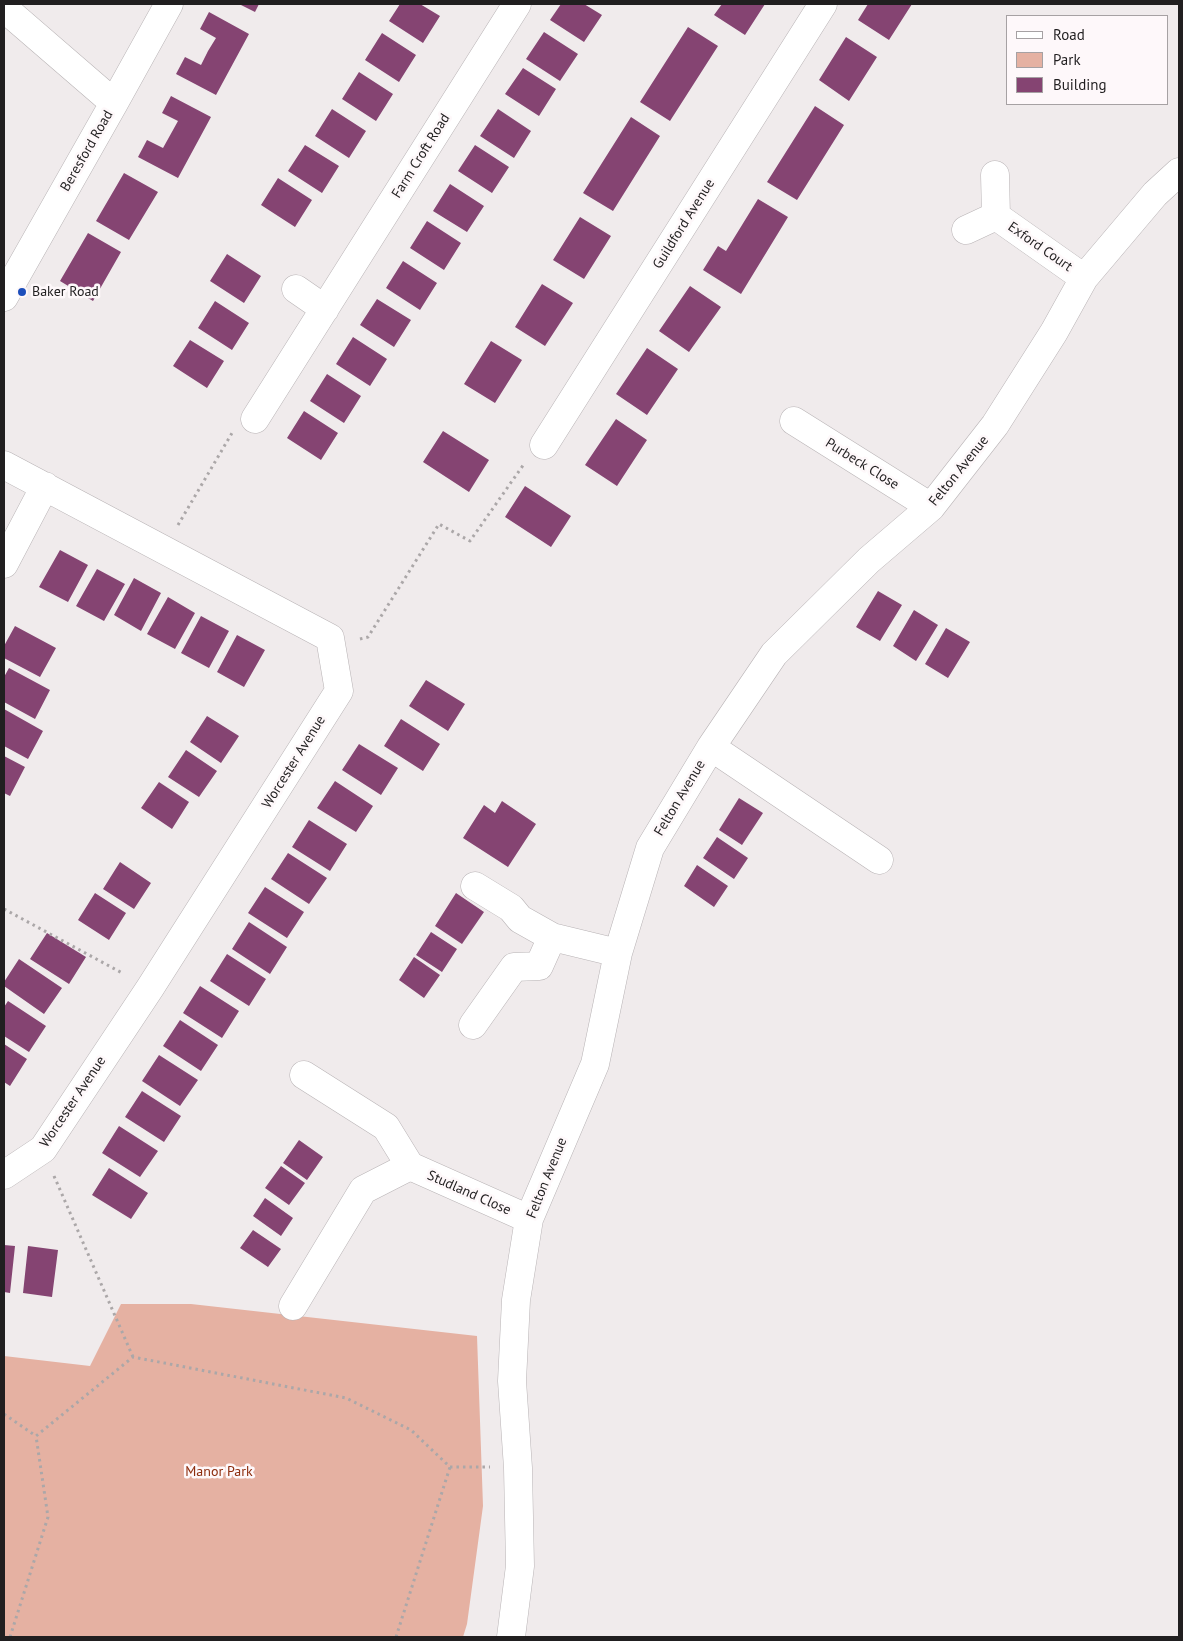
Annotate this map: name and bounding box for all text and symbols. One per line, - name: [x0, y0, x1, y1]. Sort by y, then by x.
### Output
- legend: [1006, 15, 1168, 105]
- text: Road: [1053, 25, 1085, 44]
- text: Park: [1053, 50, 1081, 69]
- text: Building: [1053, 75, 1107, 94]
- street label: Beresford Road: [57, 108, 117, 194]
- street label: Farm Croft Road: [388, 111, 454, 201]
- street label: Guildford Avenue: [650, 176, 718, 272]
- street label: Exford Court: [1004, 219, 1076, 275]
- place label: Baker Road: [32, 284, 99, 300]
- marker: Baker Road: [16, 286, 28, 298]
- street label: Felton Avenue: [926, 432, 992, 510]
- street label: Purbeck Close: [822, 435, 902, 493]
- street label: Worcester Avenue: [259, 713, 329, 811]
- street label: Felton Avenue: [651, 757, 709, 839]
- street label: Worcester Avenue: [36, 1053, 110, 1151]
- street label: Felton Avenue: [523, 1135, 571, 1221]
- street label: Studland Close: [425, 1167, 513, 1219]
- park label: Manor Park: [185, 1464, 253, 1480]

